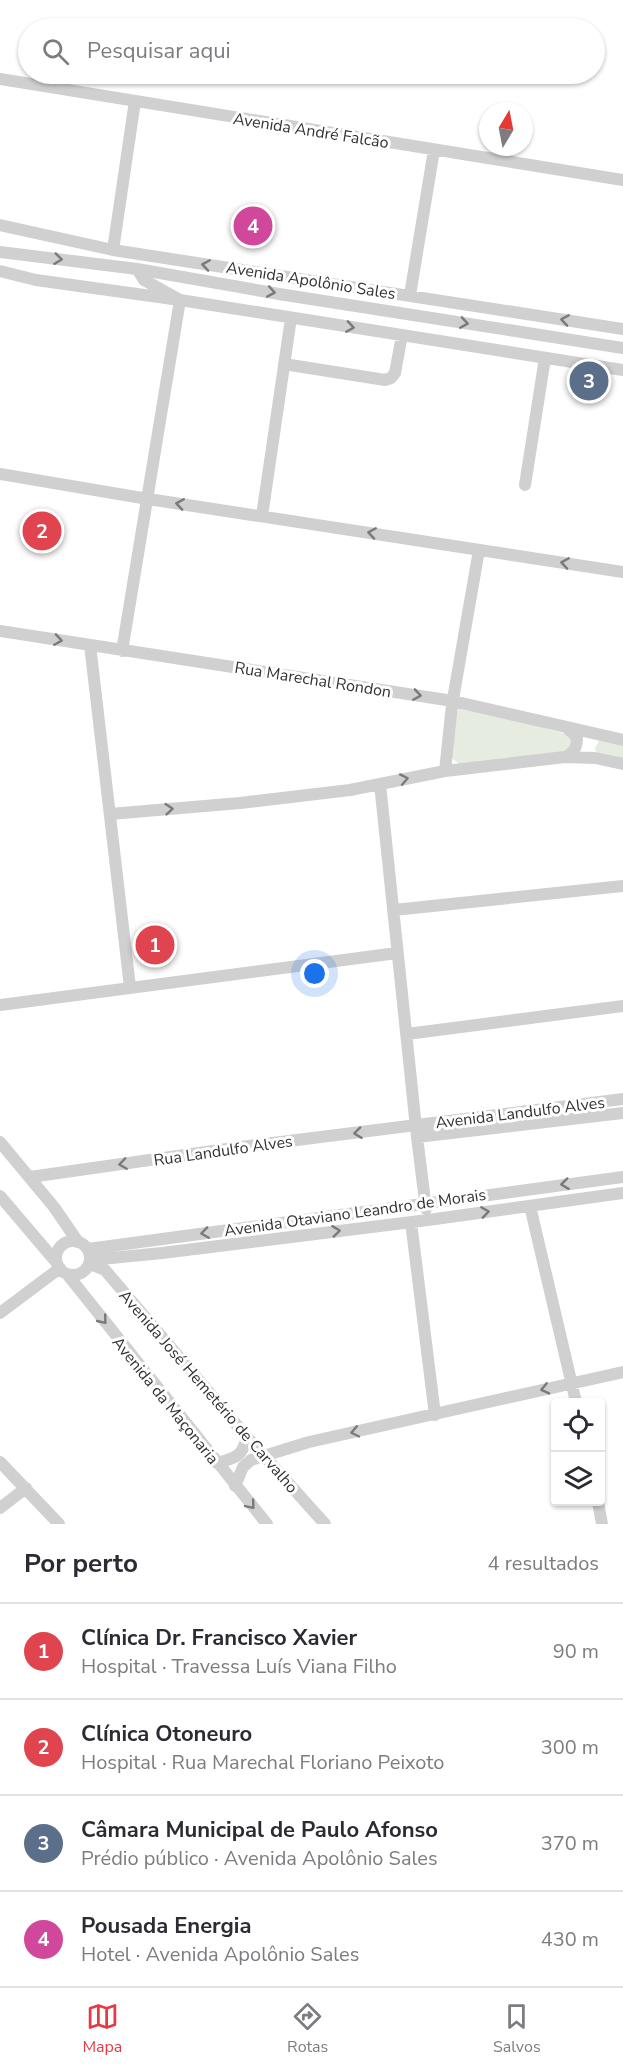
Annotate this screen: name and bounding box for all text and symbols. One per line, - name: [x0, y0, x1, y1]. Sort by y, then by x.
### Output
- search box: [18, 18, 605, 84]
- icon: search: [39, 35, 72, 68]
- text: Pesquisar aqui: [87, 36, 231, 66]
- north arrow: [479, 102, 533, 156]
- street label: Avenida André Falcão: [231, 108, 390, 154]
- pin: 4: [234, 204, 272, 248]
- one-way arrow: [54, 252, 63, 265]
- street label: Avenida Apolônio Sales: [225, 257, 397, 305]
- one-way arrow: [202, 259, 211, 271]
- one-way arrow: [267, 286, 276, 298]
- one-way arrow: [561, 314, 571, 327]
- one-way arrow: [459, 316, 469, 329]
- one-way arrow: [345, 320, 354, 332]
- pin: 3: [570, 358, 608, 404]
- one-way arrow: [175, 498, 184, 510]
- pin: 2: [22, 508, 62, 554]
- one-way arrow: [368, 528, 377, 540]
- one-way arrow: [561, 557, 571, 570]
- one-way arrow: [53, 633, 62, 645]
- street label: Rua Marechal Rondon: [233, 657, 393, 703]
- one-way arrow: [412, 689, 421, 701]
- one-way arrow: [398, 773, 408, 786]
- one-way arrow: [164, 803, 173, 816]
- pin: 1: [136, 922, 174, 968]
- your location: [300, 959, 329, 988]
- street label: Avenida Landulfo Alves: [434, 1092, 606, 1134]
- one-way arrow: [354, 1126, 363, 1138]
- street label: Rua Landulfo Alves: [152, 1130, 294, 1172]
- one-way arrow: [119, 1157, 128, 1169]
- one-way arrow: [560, 1177, 570, 1190]
- street label: Avenida Otaviano Leandro de Morais: [223, 1184, 487, 1242]
- one-way arrow: [481, 1206, 490, 1218]
- one-way arrow: [201, 1226, 210, 1239]
- one-way arrow: [332, 1226, 341, 1238]
- street label: Avenida José Hemetério de Carvalho: [114, 1285, 303, 1498]
- one-way arrow: [95, 1313, 106, 1324]
- street label: Avenida da Maçonaria: [107, 1332, 224, 1469]
- one-way arrow: [541, 1382, 551, 1395]
- map controls: [551, 1398, 605, 1506]
- button: locate: [551, 1398, 605, 1452]
- one-way arrow: [351, 1425, 361, 1438]
- button: layers: [551, 1452, 605, 1506]
- one-way arrow: [244, 1498, 255, 1509]
- text: Por perto: [24, 1546, 138, 1581]
- text: 4 resultados: [488, 1550, 599, 1577]
- text: Clínica Dr. Francisco Xavier: [81, 1623, 357, 1653]
- text: 1: [38, 1638, 50, 1665]
- text: 90 m: [553, 1638, 599, 1665]
- text: Hospital · Travessa Luís Viana Filho: [81, 1653, 397, 1680]
- text: Clínica Otoneuro: [81, 1719, 252, 1749]
- text: 2: [38, 1734, 50, 1761]
- text: 300 m: [541, 1734, 599, 1761]
- text: Hospital · Rua Marechal Floriano Peixoto: [81, 1749, 444, 1776]
- text: Câmara Municipal de Paulo Afonso: [81, 1815, 438, 1845]
- text: 3: [38, 1830, 50, 1857]
- text: 370 m: [541, 1830, 599, 1857]
- text: Prédio público · Avenida Apolônio Sales: [81, 1845, 438, 1872]
- text: Pousada Energia: [81, 1911, 251, 1941]
- text: 4: [38, 1926, 50, 1953]
- text: 430 m: [541, 1926, 599, 1953]
- text: Hotel · Avenida Apolônio Sales: [81, 1941, 359, 1968]
- tab: Mapa: [82, 2000, 122, 2058]
- tab: Rotas: [287, 2000, 328, 2058]
- tab: Salvos: [493, 2000, 541, 2058]

